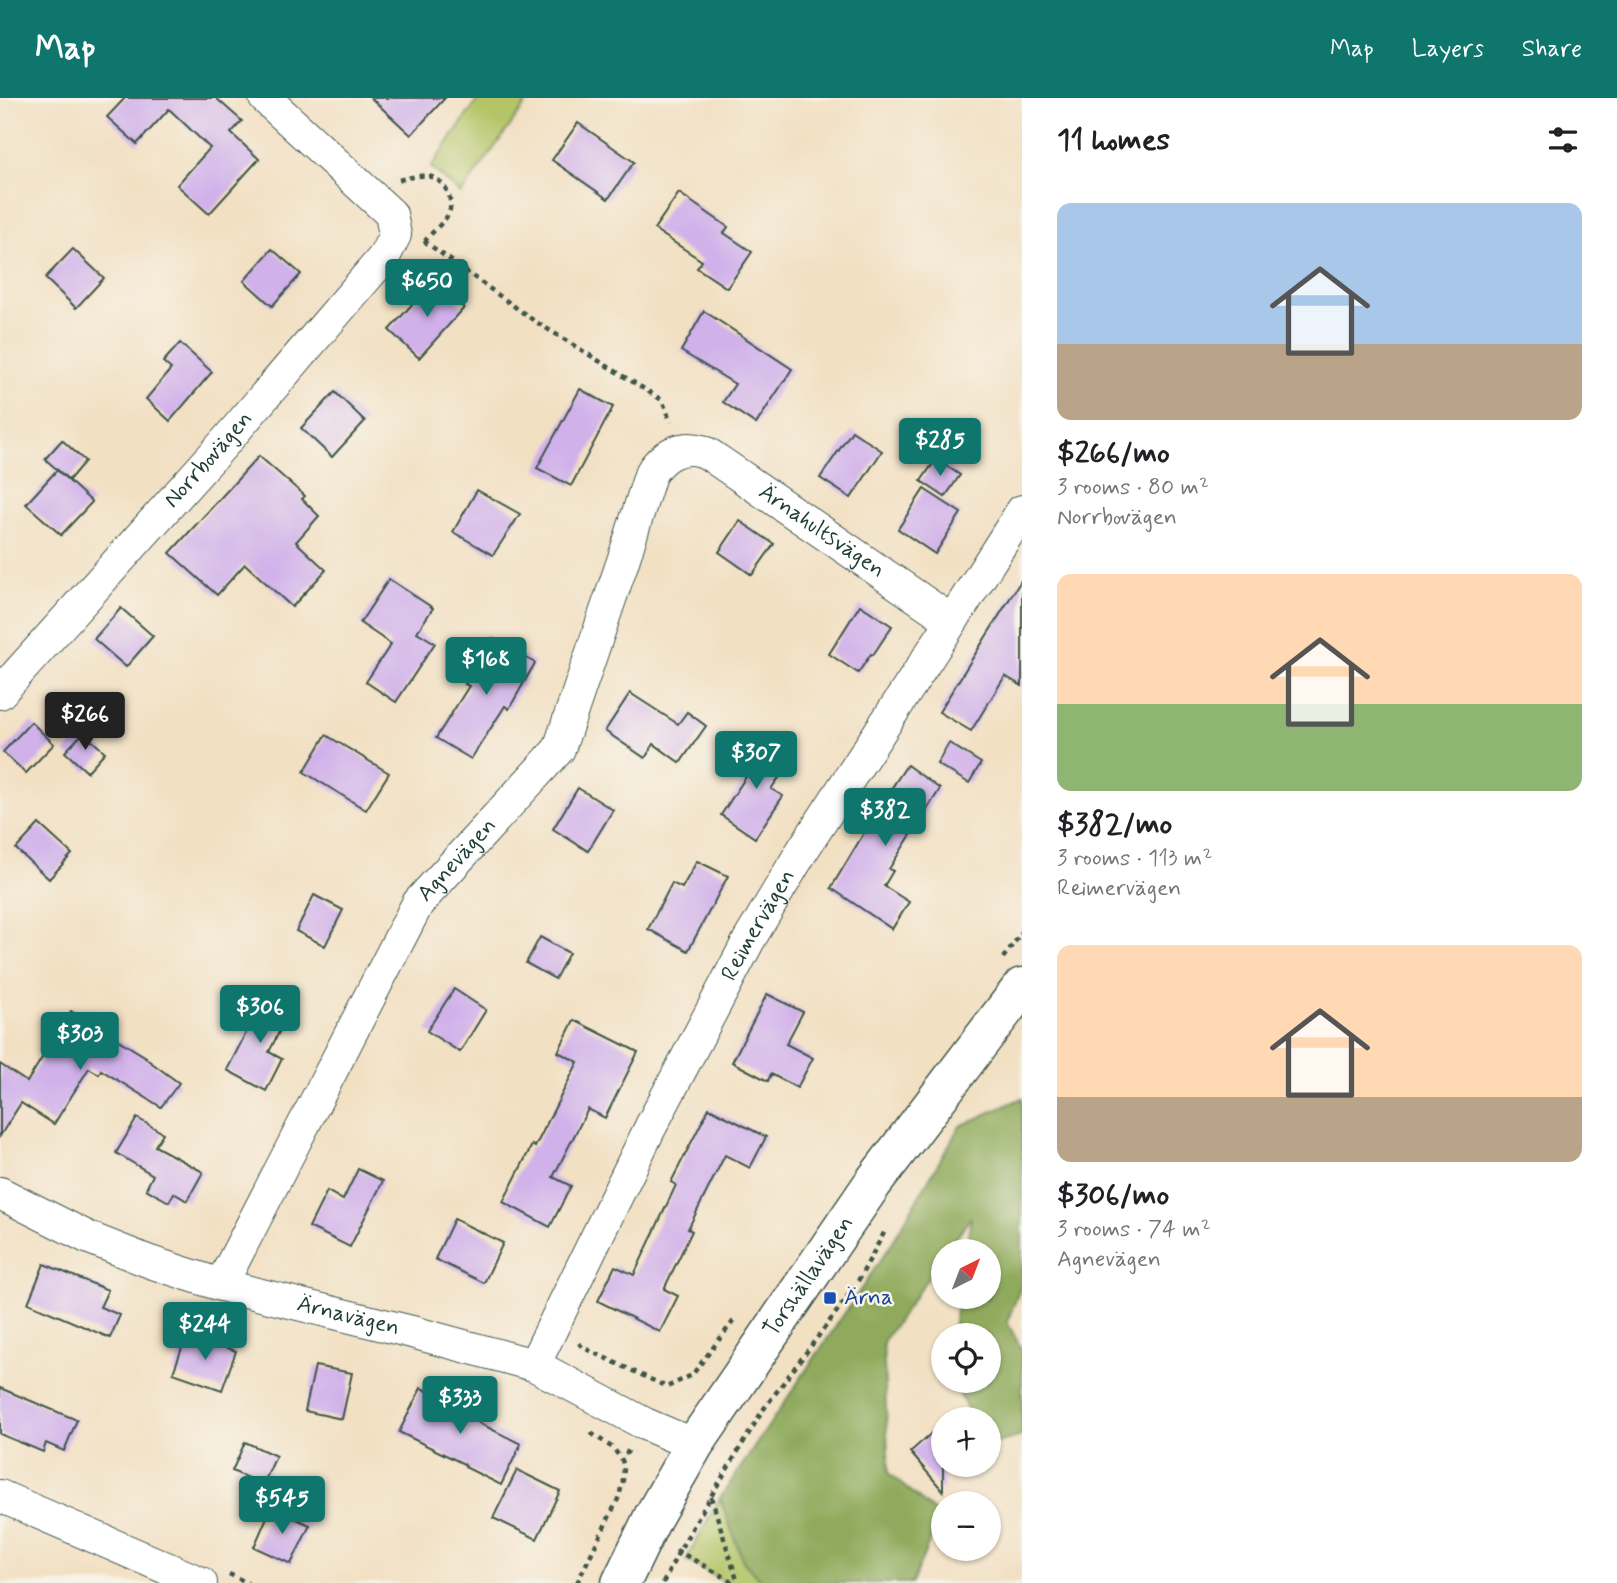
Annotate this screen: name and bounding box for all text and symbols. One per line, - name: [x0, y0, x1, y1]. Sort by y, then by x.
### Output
- text: Map: [35, 27, 95, 71]
- text: Map: [1330, 34, 1374, 65]
- text: Layers: [1412, 34, 1484, 65]
- text: Share: [1522, 34, 1582, 65]
- text: 11 homes: [1057, 121, 1170, 160]
- icon: filters: [1544, 121, 1582, 159]
- icon: home: [1257, 248, 1383, 374]
- pin: $650: [386, 260, 468, 319]
- text: $650: [401, 267, 453, 297]
- street label: Norrbovägen: [158, 405, 260, 515]
- pin: $285: [899, 418, 981, 478]
- text: $285: [915, 426, 965, 456]
- text: $266/mo: [1057, 434, 1170, 473]
- text: 3 rooms · 80 m²: [1057, 473, 1209, 503]
- street label: Ärnahultsvägen: [753, 478, 891, 586]
- text: Norrbovägen: [1057, 503, 1177, 533]
- icon: home: [1257, 619, 1383, 745]
- pin: $168: [445, 638, 527, 697]
- text: $168: [462, 645, 510, 675]
- pin: $266: [44, 692, 126, 752]
- text: $266: [61, 700, 109, 730]
- pin: $307: [715, 732, 797, 791]
- text: $307: [731, 739, 781, 769]
- pin: $382: [844, 788, 926, 848]
- text: $382: [860, 796, 910, 826]
- text: $382/mo: [1057, 805, 1172, 844]
- street label: Agnevägen: [411, 812, 504, 909]
- text: 3 rooms · 113 m²: [1057, 844, 1212, 874]
- street label: Reimervägen: [715, 864, 803, 986]
- text: Reimervägen: [1057, 874, 1181, 904]
- pin: $306: [219, 986, 301, 1045]
- icon: home: [1257, 990, 1383, 1116]
- text: $306: [236, 993, 284, 1023]
- pin: $303: [39, 1012, 121, 1072]
- text: $303: [57, 1020, 103, 1050]
- text: $306/mo: [1057, 1176, 1169, 1215]
- street label: Torshällavägen: [757, 1210, 861, 1343]
- text: 3 rooms · 74 m²: [1057, 1215, 1211, 1245]
- north arrow: [931, 1239, 1001, 1309]
- map controls: [931, 1239, 1001, 1561]
- text: Agnevägen: [1057, 1245, 1161, 1275]
- place label: Ärna: [844, 1283, 893, 1313]
- street label: Ärnavägen: [294, 1289, 403, 1343]
- marker: Ärna: [822, 1290, 838, 1306]
- pin: $244: [164, 1302, 246, 1362]
- text: $244: [179, 1310, 231, 1340]
- button: locate: [931, 1323, 1001, 1393]
- pin: $333: [419, 1376, 501, 1436]
- text: $333: [438, 1384, 482, 1414]
- button: +: [931, 1407, 1001, 1477]
- pin: $545: [241, 1476, 323, 1536]
- text: $545: [255, 1484, 309, 1514]
- button: −: [931, 1491, 1001, 1561]

